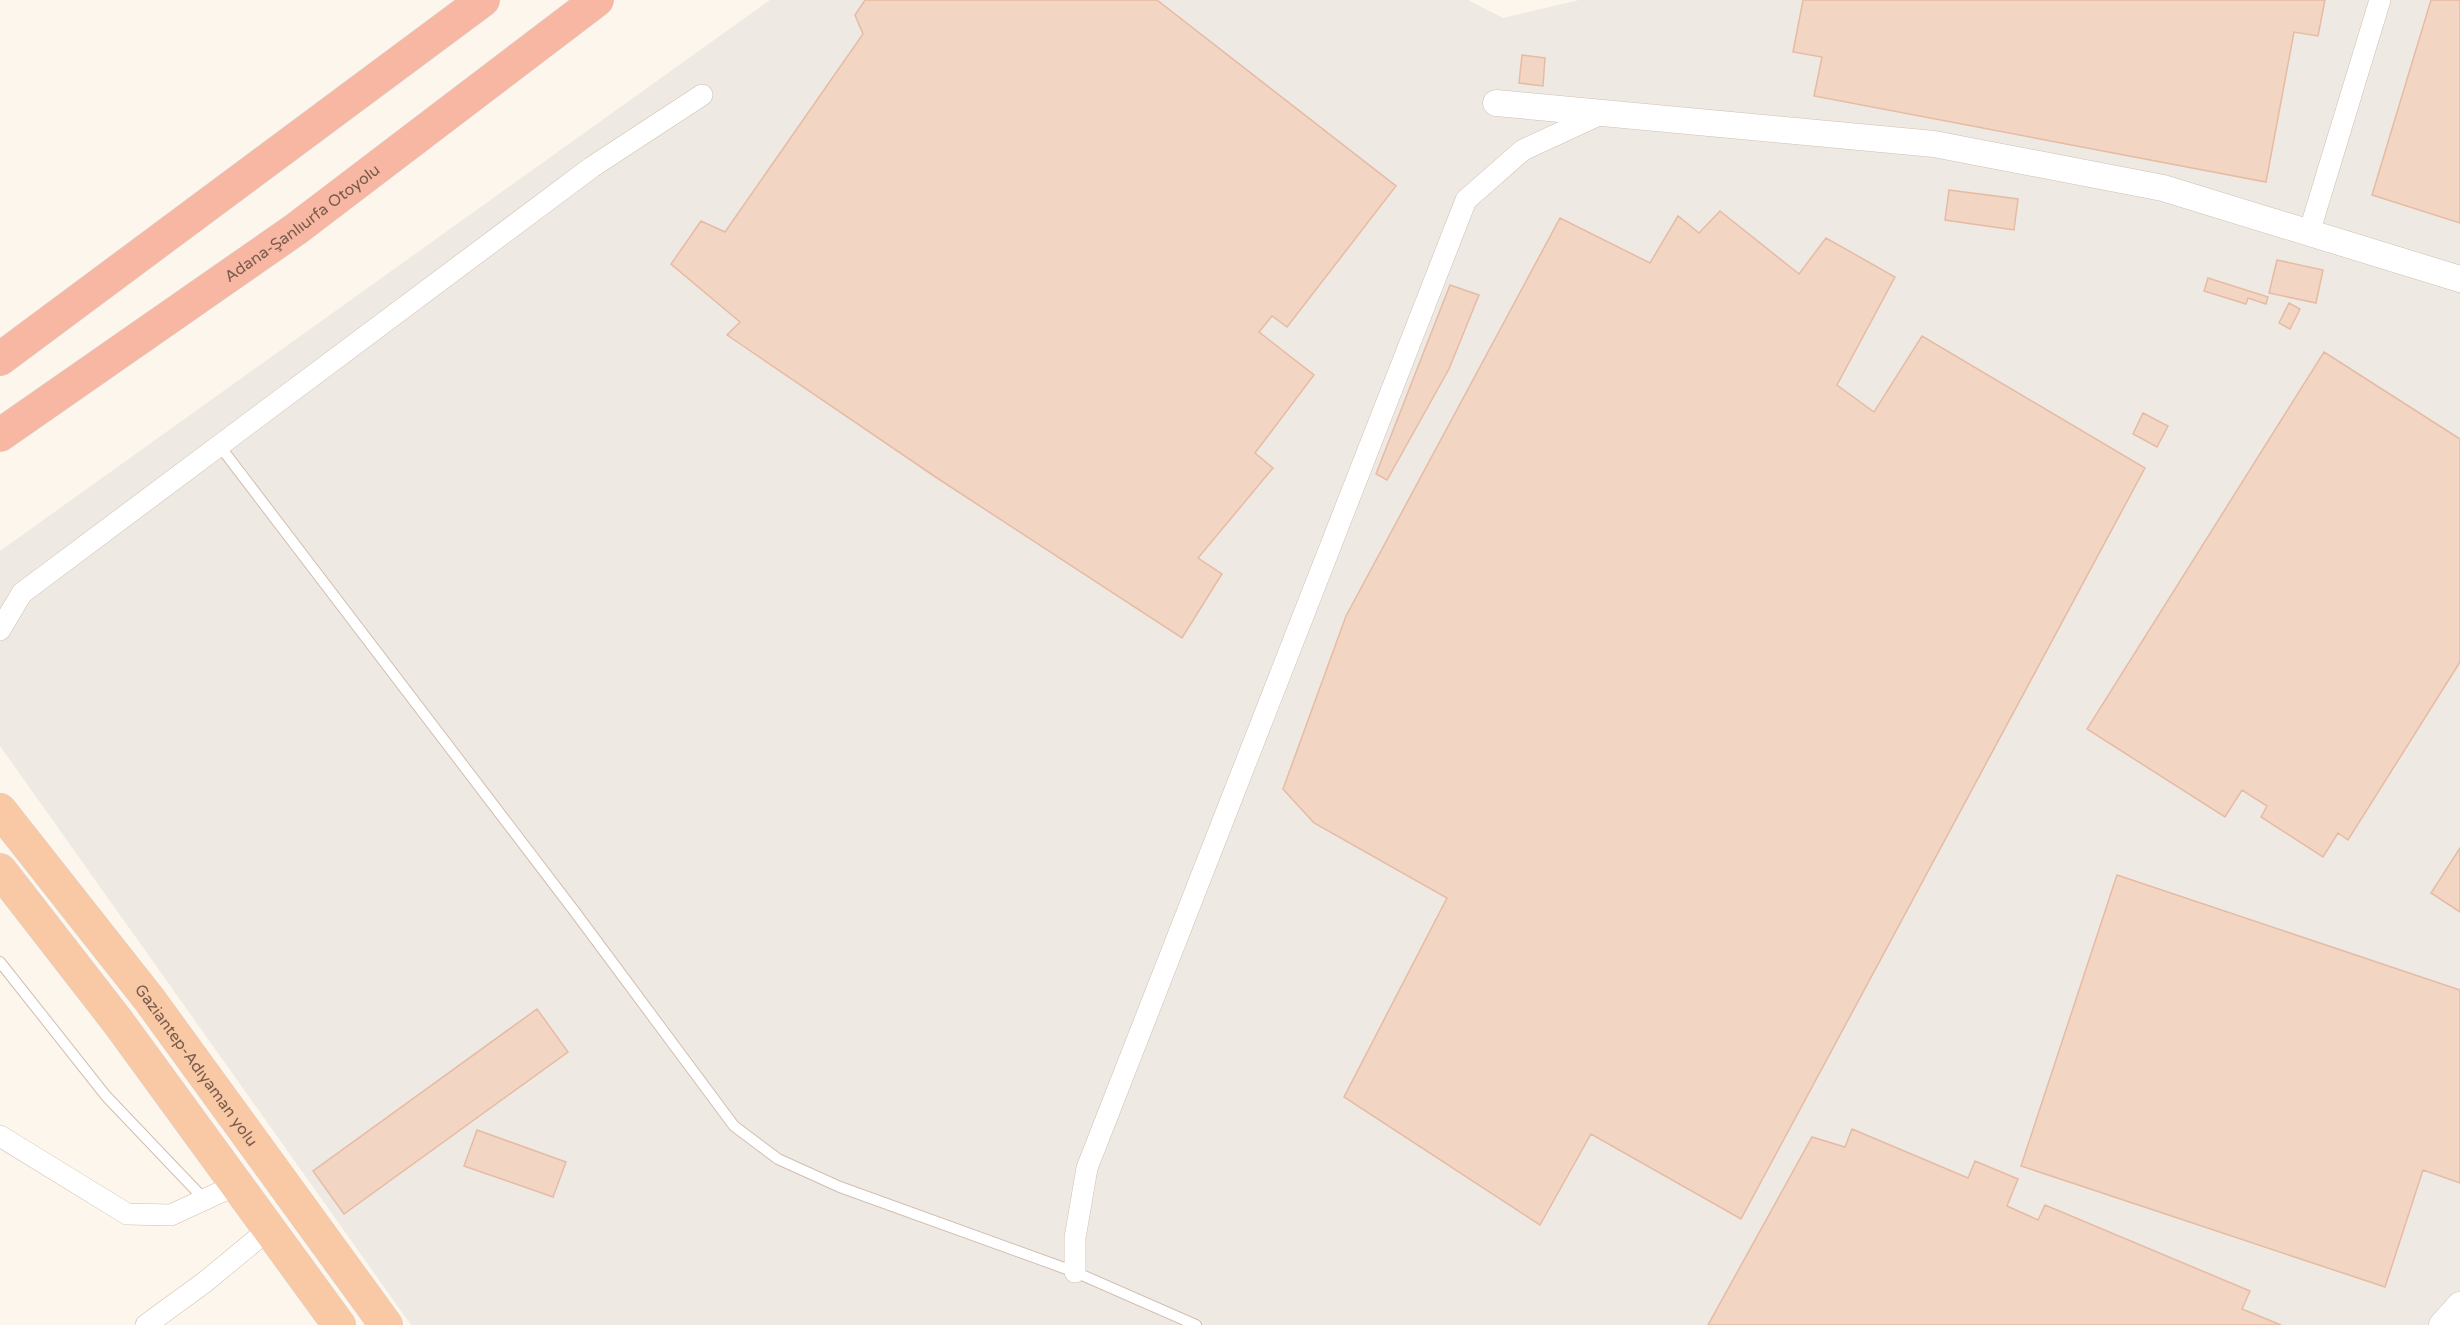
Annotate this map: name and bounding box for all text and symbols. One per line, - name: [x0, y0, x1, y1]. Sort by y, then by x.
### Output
- street label: Adana-Şanlıurfa Otoyolu: [221, 160, 384, 287]
- street label: Gaziantep-Adıyaman yolu: [130, 980, 262, 1151]

